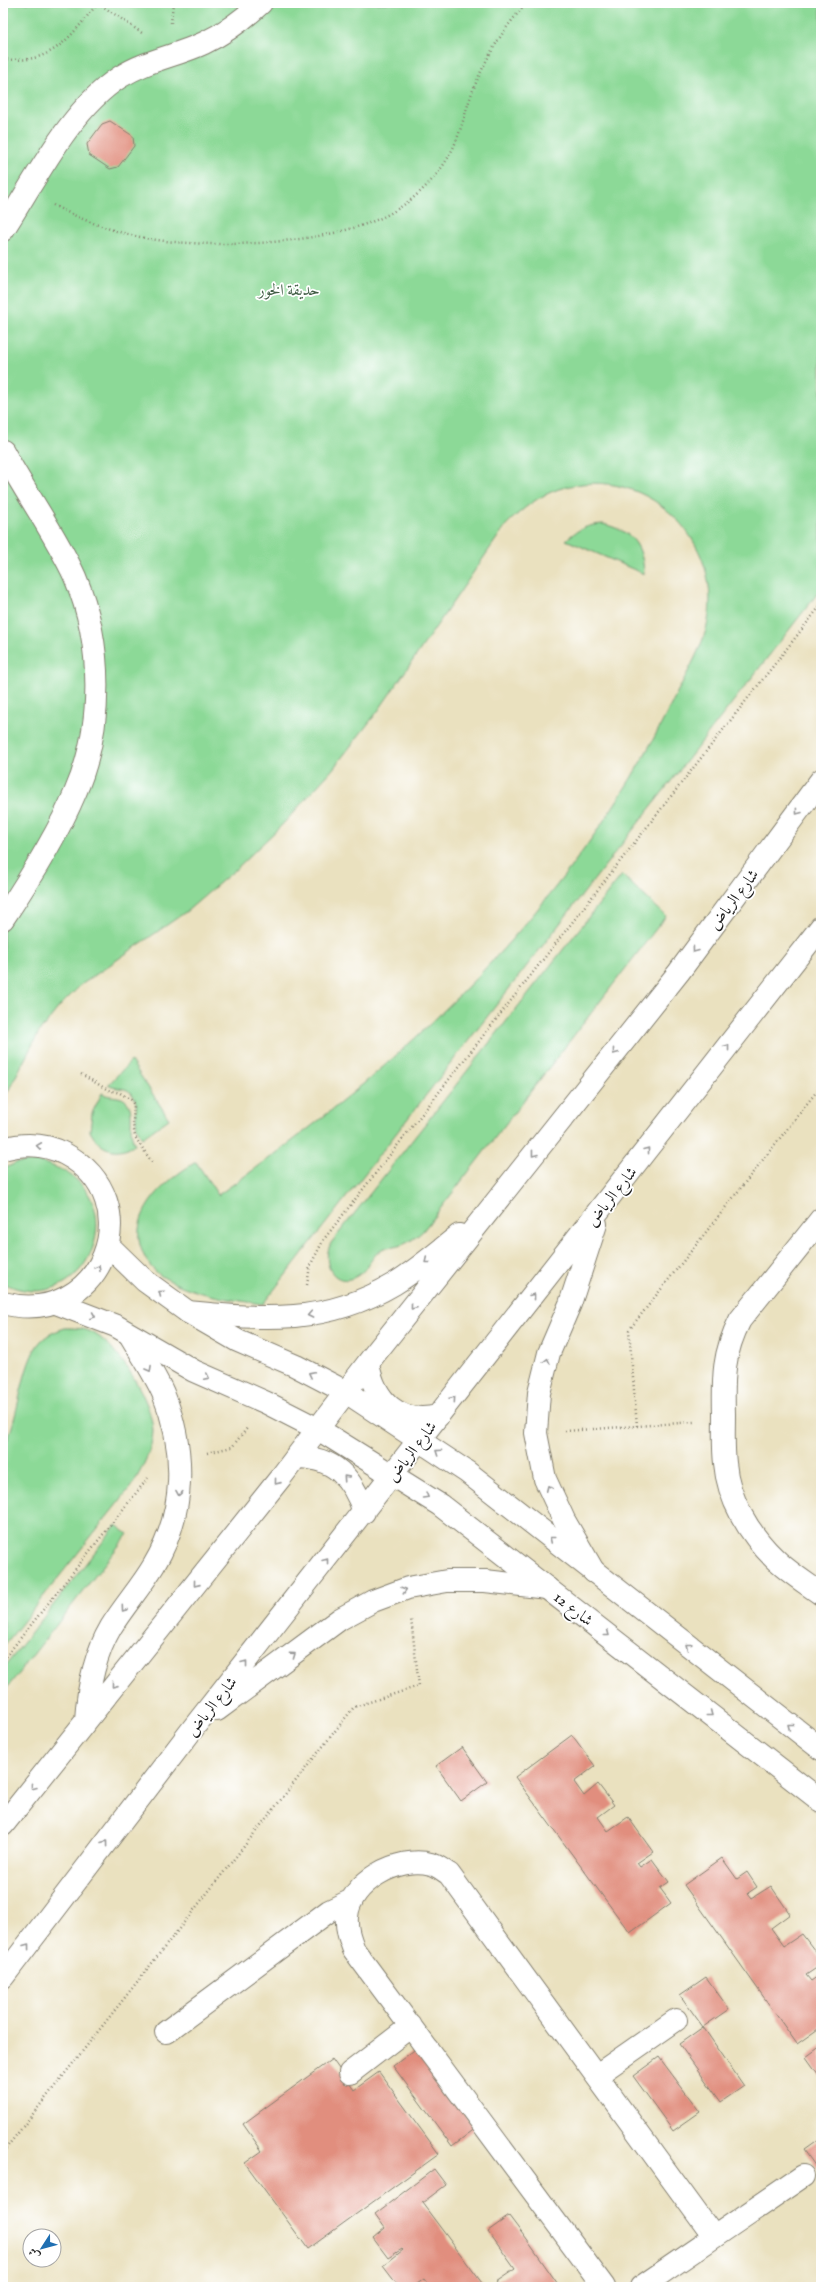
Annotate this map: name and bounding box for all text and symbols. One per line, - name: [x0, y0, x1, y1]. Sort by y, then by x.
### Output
- park label: حديقة الخور: [256, 281, 320, 301]
- one-way arrow: [796, 807, 803, 814]
- street label: شارع الرياض: [705, 866, 766, 936]
- one-way arrow: [693, 945, 700, 952]
- one-way arrow: [722, 1045, 729, 1052]
- one-way arrow: [613, 1048, 620, 1055]
- one-way arrow: [35, 1142, 42, 1151]
- one-way arrow: [642, 1147, 649, 1154]
- one-way arrow: [532, 1150, 539, 1157]
- street label: شارع الرياض: [583, 1163, 644, 1233]
- one-way arrow: [424, 1257, 431, 1264]
- one-way arrow: [93, 1265, 100, 1272]
- one-way arrow: [158, 1290, 165, 1297]
- one-way arrow: [528, 1294, 535, 1301]
- one-way arrow: [411, 1302, 418, 1309]
- one-way arrow: [307, 1310, 313, 1319]
- one-way arrow: [88, 1311, 96, 1319]
- one-way arrow: [542, 1358, 551, 1365]
- one-way arrow: [145, 1365, 152, 1372]
- one-way arrow: [308, 1371, 316, 1379]
- one-way arrow: [203, 1372, 210, 1380]
- one-way arrow: [448, 1396, 455, 1404]
- street label: شارع الرياض: [383, 1418, 444, 1488]
- one-way arrow: [435, 1449, 442, 1457]
- one-way arrow: [344, 1475, 351, 1483]
- one-way arrow: [275, 1478, 282, 1485]
- one-way arrow: [546, 1485, 554, 1492]
- one-way arrow: [175, 1490, 184, 1496]
- one-way arrow: [422, 1492, 429, 1499]
- one-way arrow: [550, 1537, 557, 1544]
- one-way arrow: [321, 1558, 328, 1565]
- one-way arrow: [193, 1579, 200, 1586]
- one-way arrow: [401, 1586, 408, 1595]
- street label: شارع 12: [548, 1588, 597, 1633]
- one-way arrow: [121, 1605, 129, 1612]
- one-way arrow: [603, 1630, 610, 1637]
- one-way arrow: [685, 1643, 692, 1650]
- one-way arrow: [289, 1652, 296, 1660]
- one-way arrow: [240, 1660, 247, 1667]
- street label: شارع الرياض: [183, 1673, 244, 1743]
- one-way arrow: [112, 1680, 119, 1688]
- one-way arrow: [705, 1710, 712, 1717]
- one-way arrow: [788, 1723, 795, 1730]
- one-way arrow: [31, 1782, 38, 1789]
- one-way arrow: [101, 1840, 108, 1847]
- one-way arrow: [22, 1944, 29, 1951]
- north arrow: [22, 2228, 62, 2268]
- text: ش: [26, 2245, 44, 2262]

